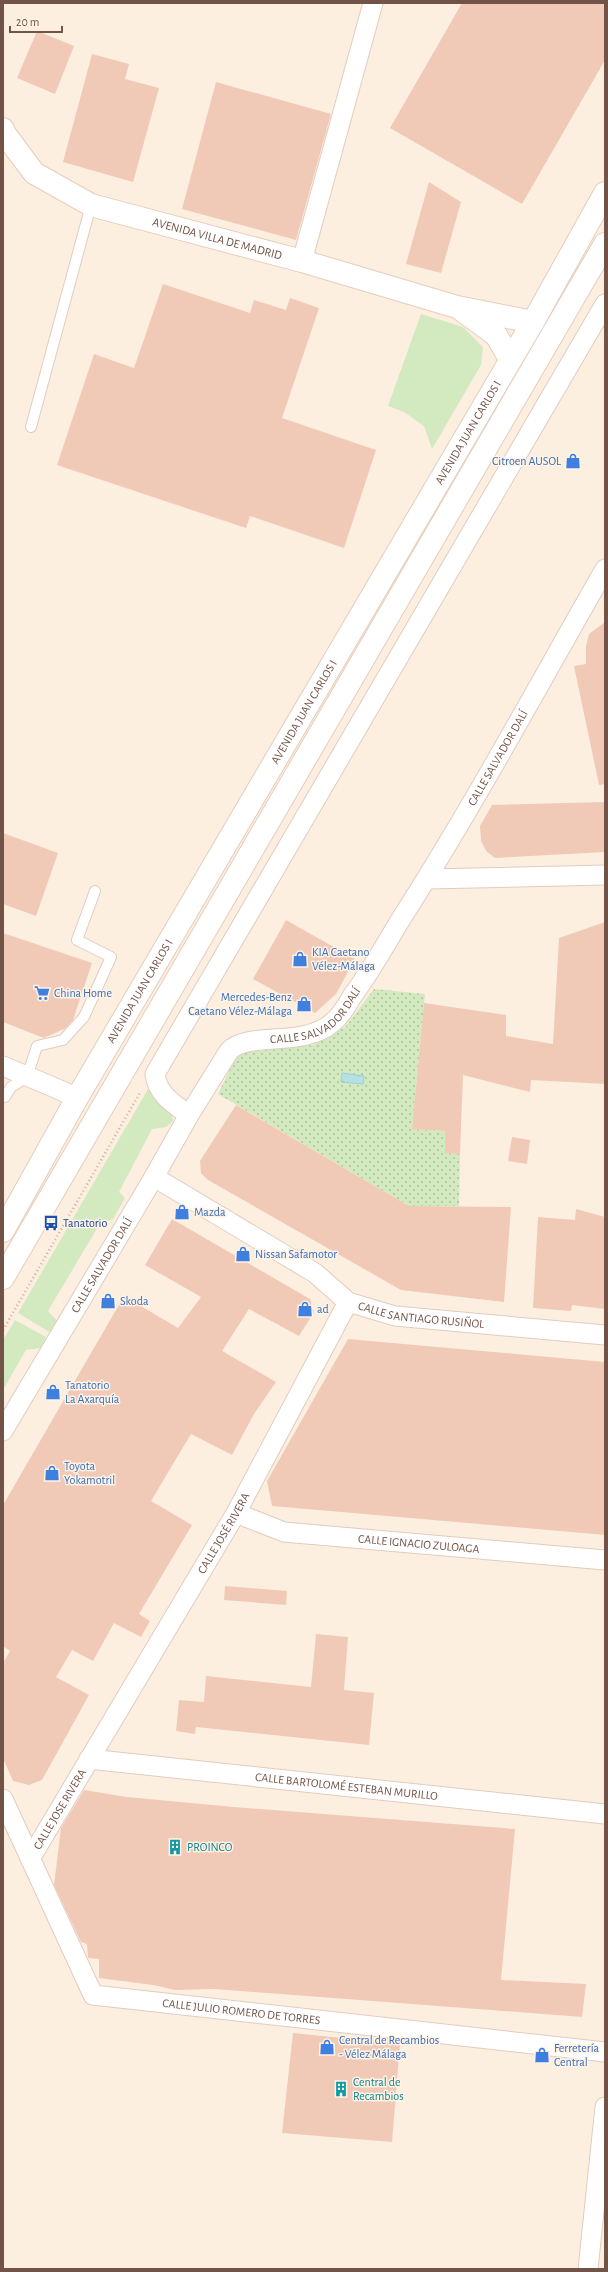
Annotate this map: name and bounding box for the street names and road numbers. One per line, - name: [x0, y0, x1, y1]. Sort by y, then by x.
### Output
- street label: AVENIDA VILLA DE MADRID: [151, 216, 284, 261]
- street label: AVENIDA JUAN CARLOS I: [433, 379, 503, 487]
- street label: AVENIDA JUAN CARLOS I: [269, 658, 339, 766]
- street label: CALLE SALVADOR DALÍ: [466, 707, 530, 808]
- street label: AVENIDA JUAN CARLOS I: [105, 937, 175, 1045]
- street label: CALLE SALVADOR DALÍ: [270, 984, 363, 1045]
- street label: CALLE SALVADOR DALÍ: [69, 1214, 135, 1315]
- street label: CALLE SANTIAGO RUSIÑOL: [357, 1299, 485, 1330]
- street label: CALLE JOSÉ RIVERA: [195, 1491, 252, 1576]
- street label: CALLE IGNACIO ZULOAGA: [358, 1532, 480, 1555]
- street label: CALLE JOSE RIVERA: [31, 1767, 88, 1852]
- street label: CALLE BARTOLOMÉ ESTEBAN MURILLO: [255, 1771, 439, 1802]
- street label: CALLE JULIO ROMERO DE TORRES: [162, 1997, 321, 2026]

